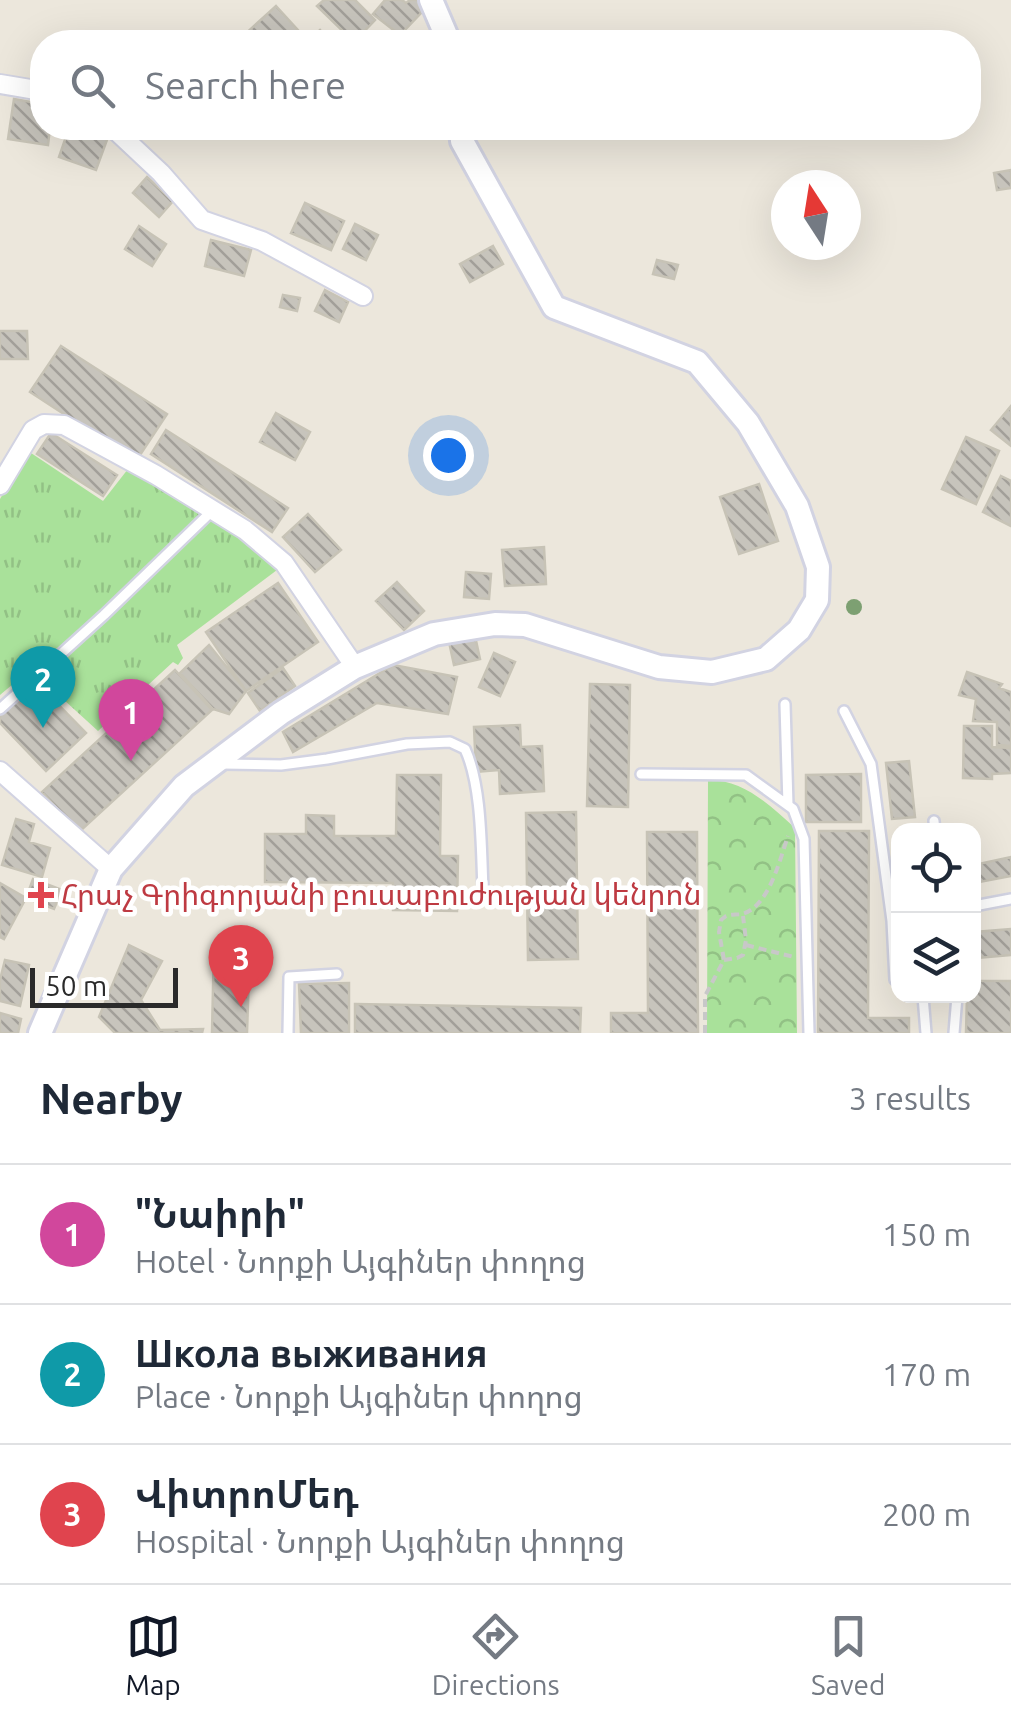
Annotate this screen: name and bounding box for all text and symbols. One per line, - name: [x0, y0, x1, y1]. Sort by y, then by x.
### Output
- search box: [30, 30, 981, 140]
- icon: search: [65, 58, 120, 113]
- text: Search here: [145, 64, 346, 106]
- north arrow: [771, 170, 861, 260]
- your location: [423, 430, 474, 481]
- pin: 2: [10, 646, 76, 728]
- pin: 1: [98, 678, 164, 761]
- map controls: [891, 823, 981, 1003]
- button: locate: [891, 823, 981, 913]
- place label: Հրաչ Գրիգորյանի բուսաբուժության կենրոն: [61, 877, 701, 912]
- marker: Հրաչ Գրիգորյանի բուսաբուժության կենրոն: [30, 884, 52, 906]
- button: layers: [891, 913, 981, 1003]
- pin: 3: [208, 924, 274, 1007]
- scale bar: [30, 963, 178, 1008]
- text: 50 m: [45, 970, 107, 1001]
- text: Nearby: [40, 1075, 183, 1122]
- text: 3 results: [849, 1080, 971, 1116]
- text: "Նաիրի": [135, 1193, 305, 1235]
- text: 1: [63, 1216, 82, 1252]
- text: 150 m: [882, 1216, 971, 1252]
- text: Hotel · Նորքի Այգիներ փողոց: [135, 1243, 586, 1279]
- text: Школа выживания: [135, 1332, 487, 1374]
- text: 2: [63, 1356, 82, 1392]
- text: 170 m: [882, 1356, 971, 1392]
- text: Place · Նորքի Այգիներ փողոց: [135, 1378, 583, 1414]
- text: ՎիտրոՄեդ: [135, 1473, 359, 1515]
- text: 3: [63, 1496, 82, 1532]
- text: 200 m: [882, 1496, 971, 1532]
- text: Hospital · Նորքի Այգիներ փողոց: [135, 1523, 625, 1559]
- tab: Map: [126, 1609, 181, 1700]
- tab: Directions: [432, 1609, 560, 1700]
- tab: Saved: [811, 1609, 885, 1700]

